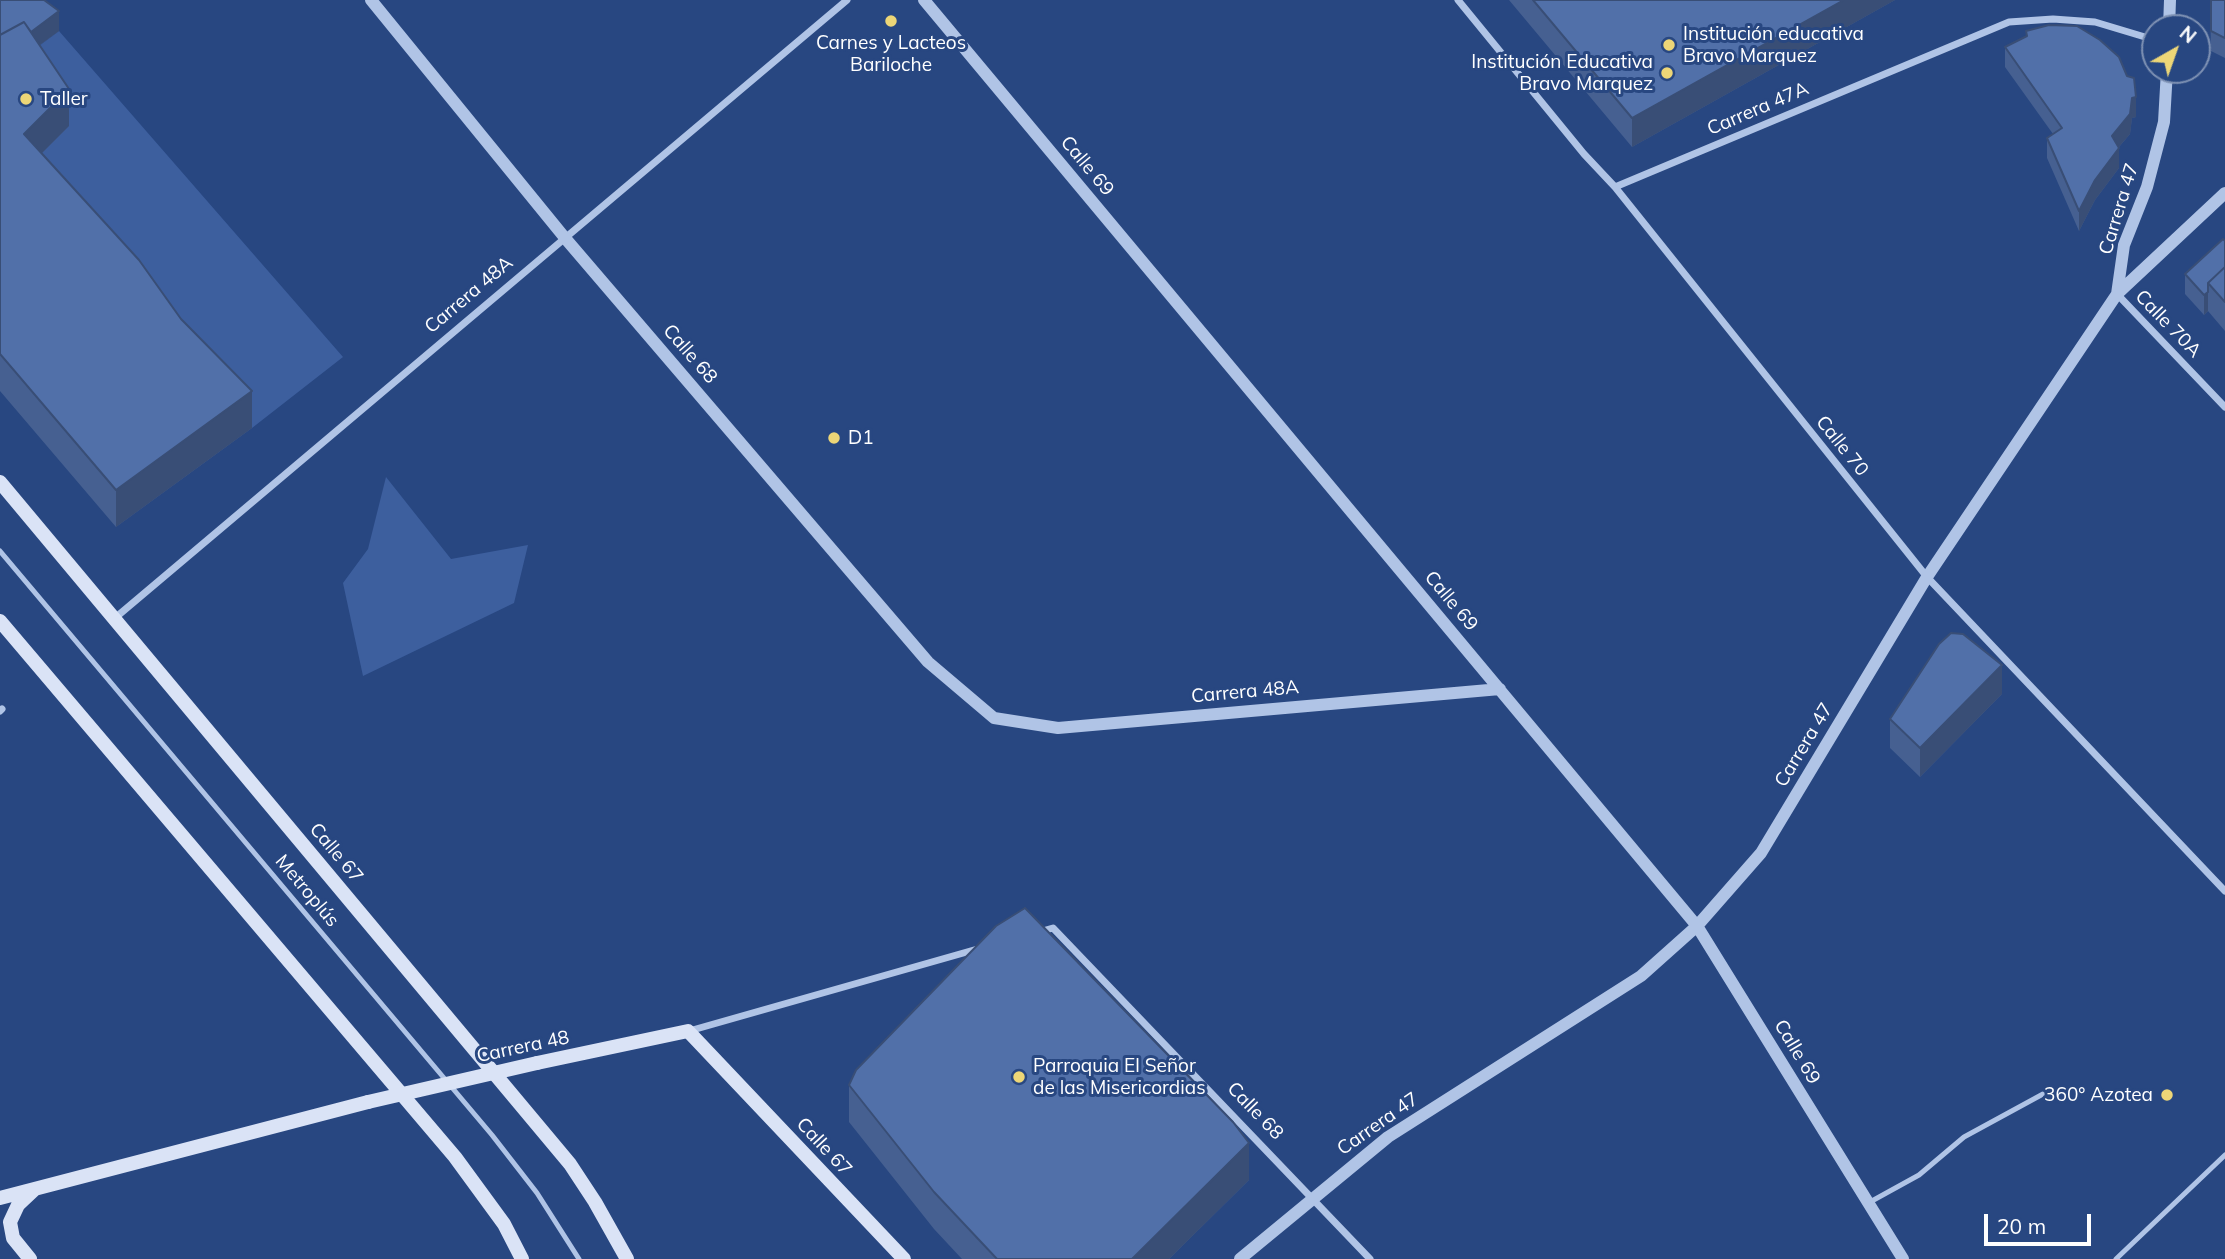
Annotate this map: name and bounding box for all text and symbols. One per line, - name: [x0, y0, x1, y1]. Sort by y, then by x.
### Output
- marker: Carnes y Lacteos Bariloche: [883, 13, 899, 29]
- north arrow: [2141, 14, 2211, 84]
- text: N: [2175, 21, 2201, 48]
- place label: Institución educativa Bravo Marquez: [1683, 23, 1864, 67]
- place label: Carnes y Lacteos Bariloche: [816, 32, 966, 76]
- marker: Institución educativa Bravo Marquez: [1661, 37, 1677, 53]
- place label: Institución Educativa Bravo Marquez: [1471, 51, 1653, 95]
- marker: Institución Educativa Bravo Marquez: [1659, 65, 1675, 81]
- street label: Carrera 47A: [1704, 77, 1812, 141]
- place label: Taller: [40, 88, 88, 110]
- marker: Taller: [18, 91, 34, 107]
- street label: Calle 69: [1055, 131, 1119, 201]
- street label: Carrera 47: [2094, 161, 2144, 257]
- street label: Carrera 48A: [420, 252, 518, 338]
- street label: Calle 70A: [2130, 285, 2206, 363]
- street label: Calle 68: [658, 320, 722, 388]
- street label: Calle 70: [1811, 411, 1873, 481]
- place label: D1: [848, 427, 874, 449]
- marker: D1: [826, 430, 842, 446]
- street label: Calle 69: [1419, 566, 1483, 636]
- street label: Carrera 48A: [1190, 676, 1300, 708]
- street label: Carrera 47: [1770, 699, 1838, 791]
- street label: Calle 67: [304, 818, 368, 888]
- street label: Metroplús: [270, 850, 344, 932]
- street label: Calle 69: [1769, 1016, 1825, 1088]
- street label: Carrera 48: [475, 1026, 571, 1068]
- place label: Parroquia El Señor de las Misericordias: [1033, 1055, 1206, 1099]
- marker: Parroquia El Señor de las Misericordias: [1011, 1069, 1027, 1085]
- street label: Calle 68: [1222, 1077, 1288, 1145]
- place label: 360° Azotea: [2044, 1084, 2153, 1106]
- marker: 360° Azotea: [2159, 1087, 2175, 1103]
- street label: Carrera 47: [1333, 1088, 1423, 1160]
- street label: Calle 67: [791, 1113, 857, 1181]
- scale bar: [1987, 1200, 2094, 1244]
- text: 20 m: [1997, 1213, 2046, 1239]

